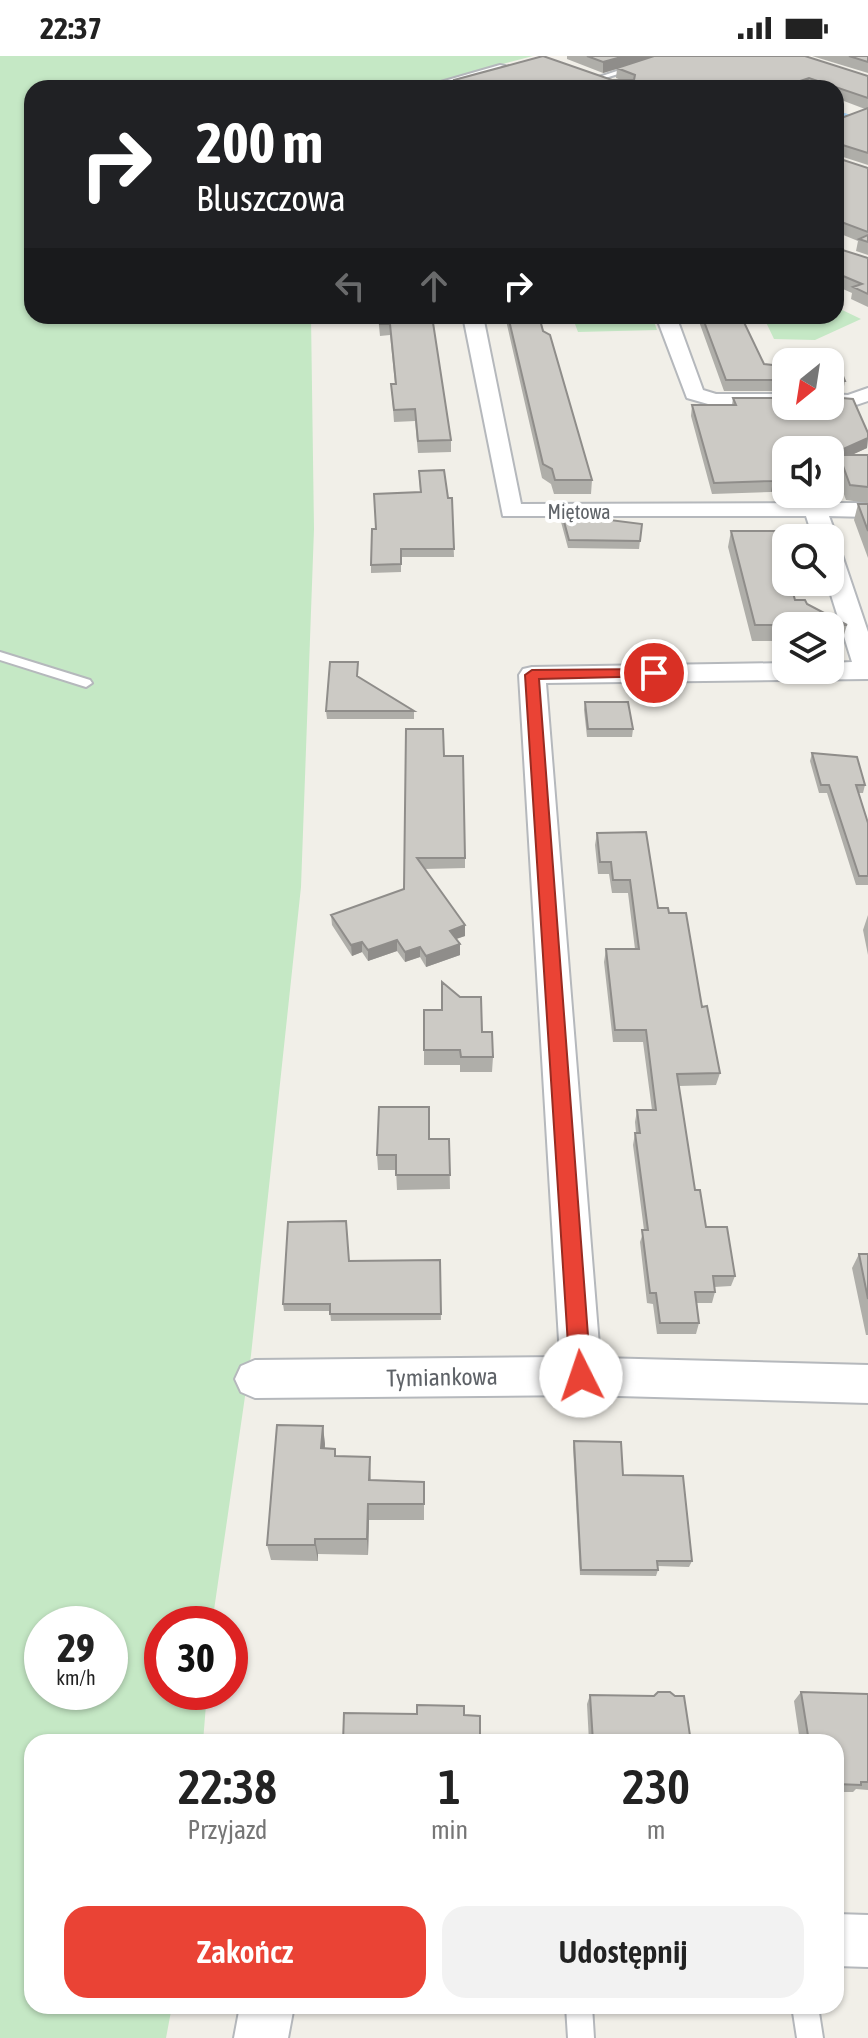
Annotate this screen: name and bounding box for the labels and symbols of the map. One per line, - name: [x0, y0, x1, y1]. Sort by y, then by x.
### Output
- north arrow: [772, 348, 844, 420]
- street label: Miętowa: [548, 500, 610, 523]
- pin: [620, 639, 688, 707]
- position arrow: [539, 1334, 623, 1418]
- street label: Tymiankowa: [386, 1363, 498, 1391]
- speed limit sign: 30: [144, 1606, 248, 1710]

